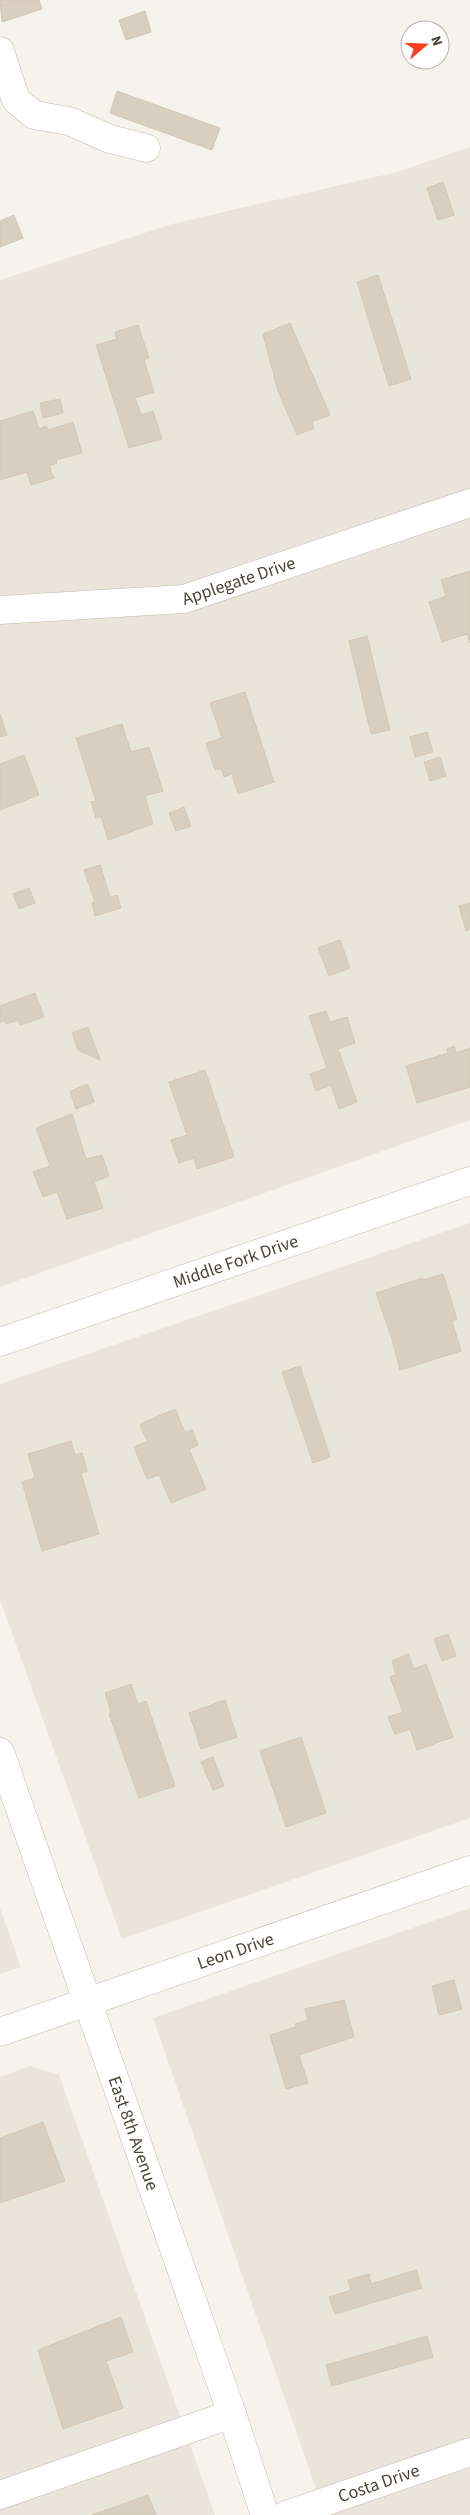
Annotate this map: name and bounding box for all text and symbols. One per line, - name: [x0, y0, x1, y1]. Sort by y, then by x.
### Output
- north arrow: [400, 20, 450, 70]
- text: N: [425, 33, 447, 49]
- street label: Applegate Drive: [179, 550, 299, 612]
- street label: Middle Fork Drive: [170, 1229, 302, 1295]
- street label: Leon Drive: [194, 1926, 277, 1976]
- street label: East 8th Avenue: [102, 2073, 165, 2194]
- street label: Costa Drive: [335, 2458, 423, 2509]

